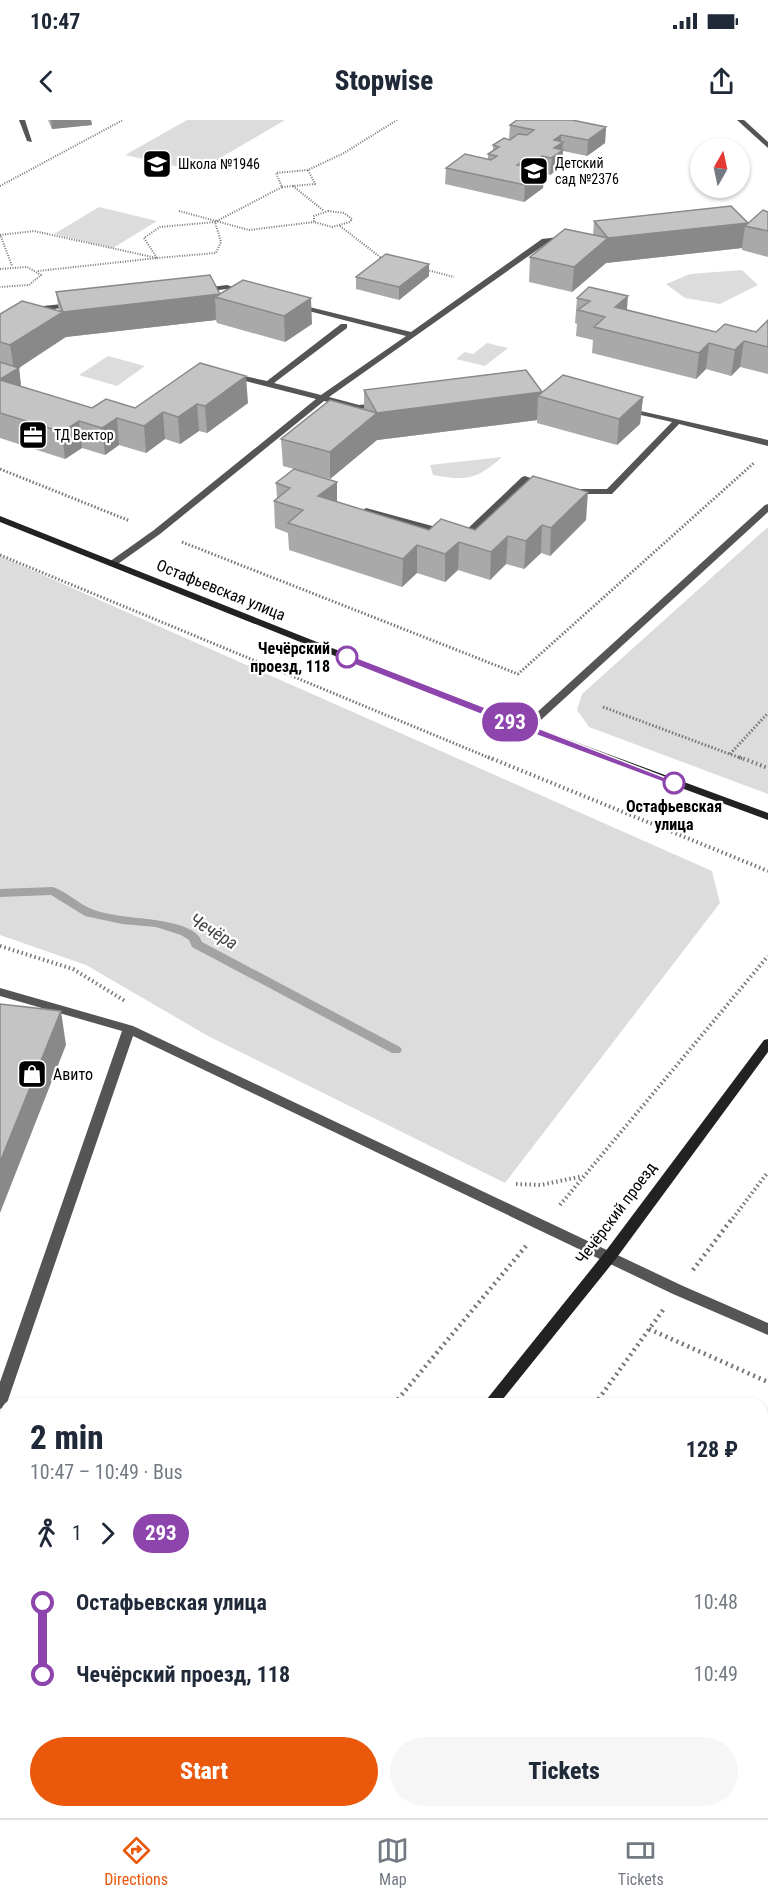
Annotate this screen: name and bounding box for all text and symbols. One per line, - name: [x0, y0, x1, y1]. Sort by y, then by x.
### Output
- text: 10:47: [30, 9, 81, 34]
- icon: back: [30, 65, 63, 98]
- text: Stopwise: [335, 65, 433, 97]
- icon: share: [705, 65, 738, 98]
- north arrow: [690, 138, 750, 198]
- map controls: [690, 138, 750, 198]
- school or university icon: Школа №1946: [141, 148, 173, 180]
- school or university icon: Детский сад №2376: [518, 155, 550, 187]
- place label: Детский сад №2376: [555, 155, 619, 187]
- place label: Школа №1946: [178, 156, 260, 172]
- office icon: ТД Вектор: [17, 419, 49, 451]
- place label: ТД Вектор: [54, 427, 114, 443]
- street label: Остафьевская улица: [154, 555, 288, 625]
- place label: Чечёрский проезд, 118: [250, 639, 330, 676]
- marker: Чечёрский проезд, 118: [336, 646, 358, 668]
- line badge: 293: [476, 702, 544, 742]
- text: 293: [494, 710, 526, 734]
- marker: Остафьевская улица: [663, 772, 685, 794]
- place label: Остафьевская улица: [626, 797, 722, 834]
- water label: Чечёра: [186, 909, 242, 953]
- shop icon: Авито: [16, 1058, 48, 1090]
- place label: Авито: [53, 1065, 93, 1084]
- street label: Чечёрский проезд: [572, 1158, 661, 1268]
- text: 2 min: [30, 1418, 104, 1457]
- text: 128 ₽: [686, 1437, 738, 1462]
- text: 10:47 – 10:49 · Bus: [30, 1460, 183, 1484]
- icon: walk: [30, 1517, 63, 1550]
- icon: forward: [91, 1517, 124, 1550]
- text: 1: [72, 1521, 82, 1545]
- text: 293: [145, 1521, 177, 1545]
- text: Остафьевская улица: [76, 1590, 267, 1615]
- text: 10:48: [694, 1590, 738, 1614]
- text: Чечёрский проезд, 118: [76, 1662, 290, 1687]
- text: 10:49: [694, 1662, 738, 1686]
- button: Start: [30, 1737, 378, 1806]
- button: Tickets: [390, 1737, 738, 1806]
- tab: Directions: [104, 1834, 168, 1889]
- tab: Map: [376, 1834, 409, 1889]
- tab: Tickets: [618, 1834, 664, 1889]

